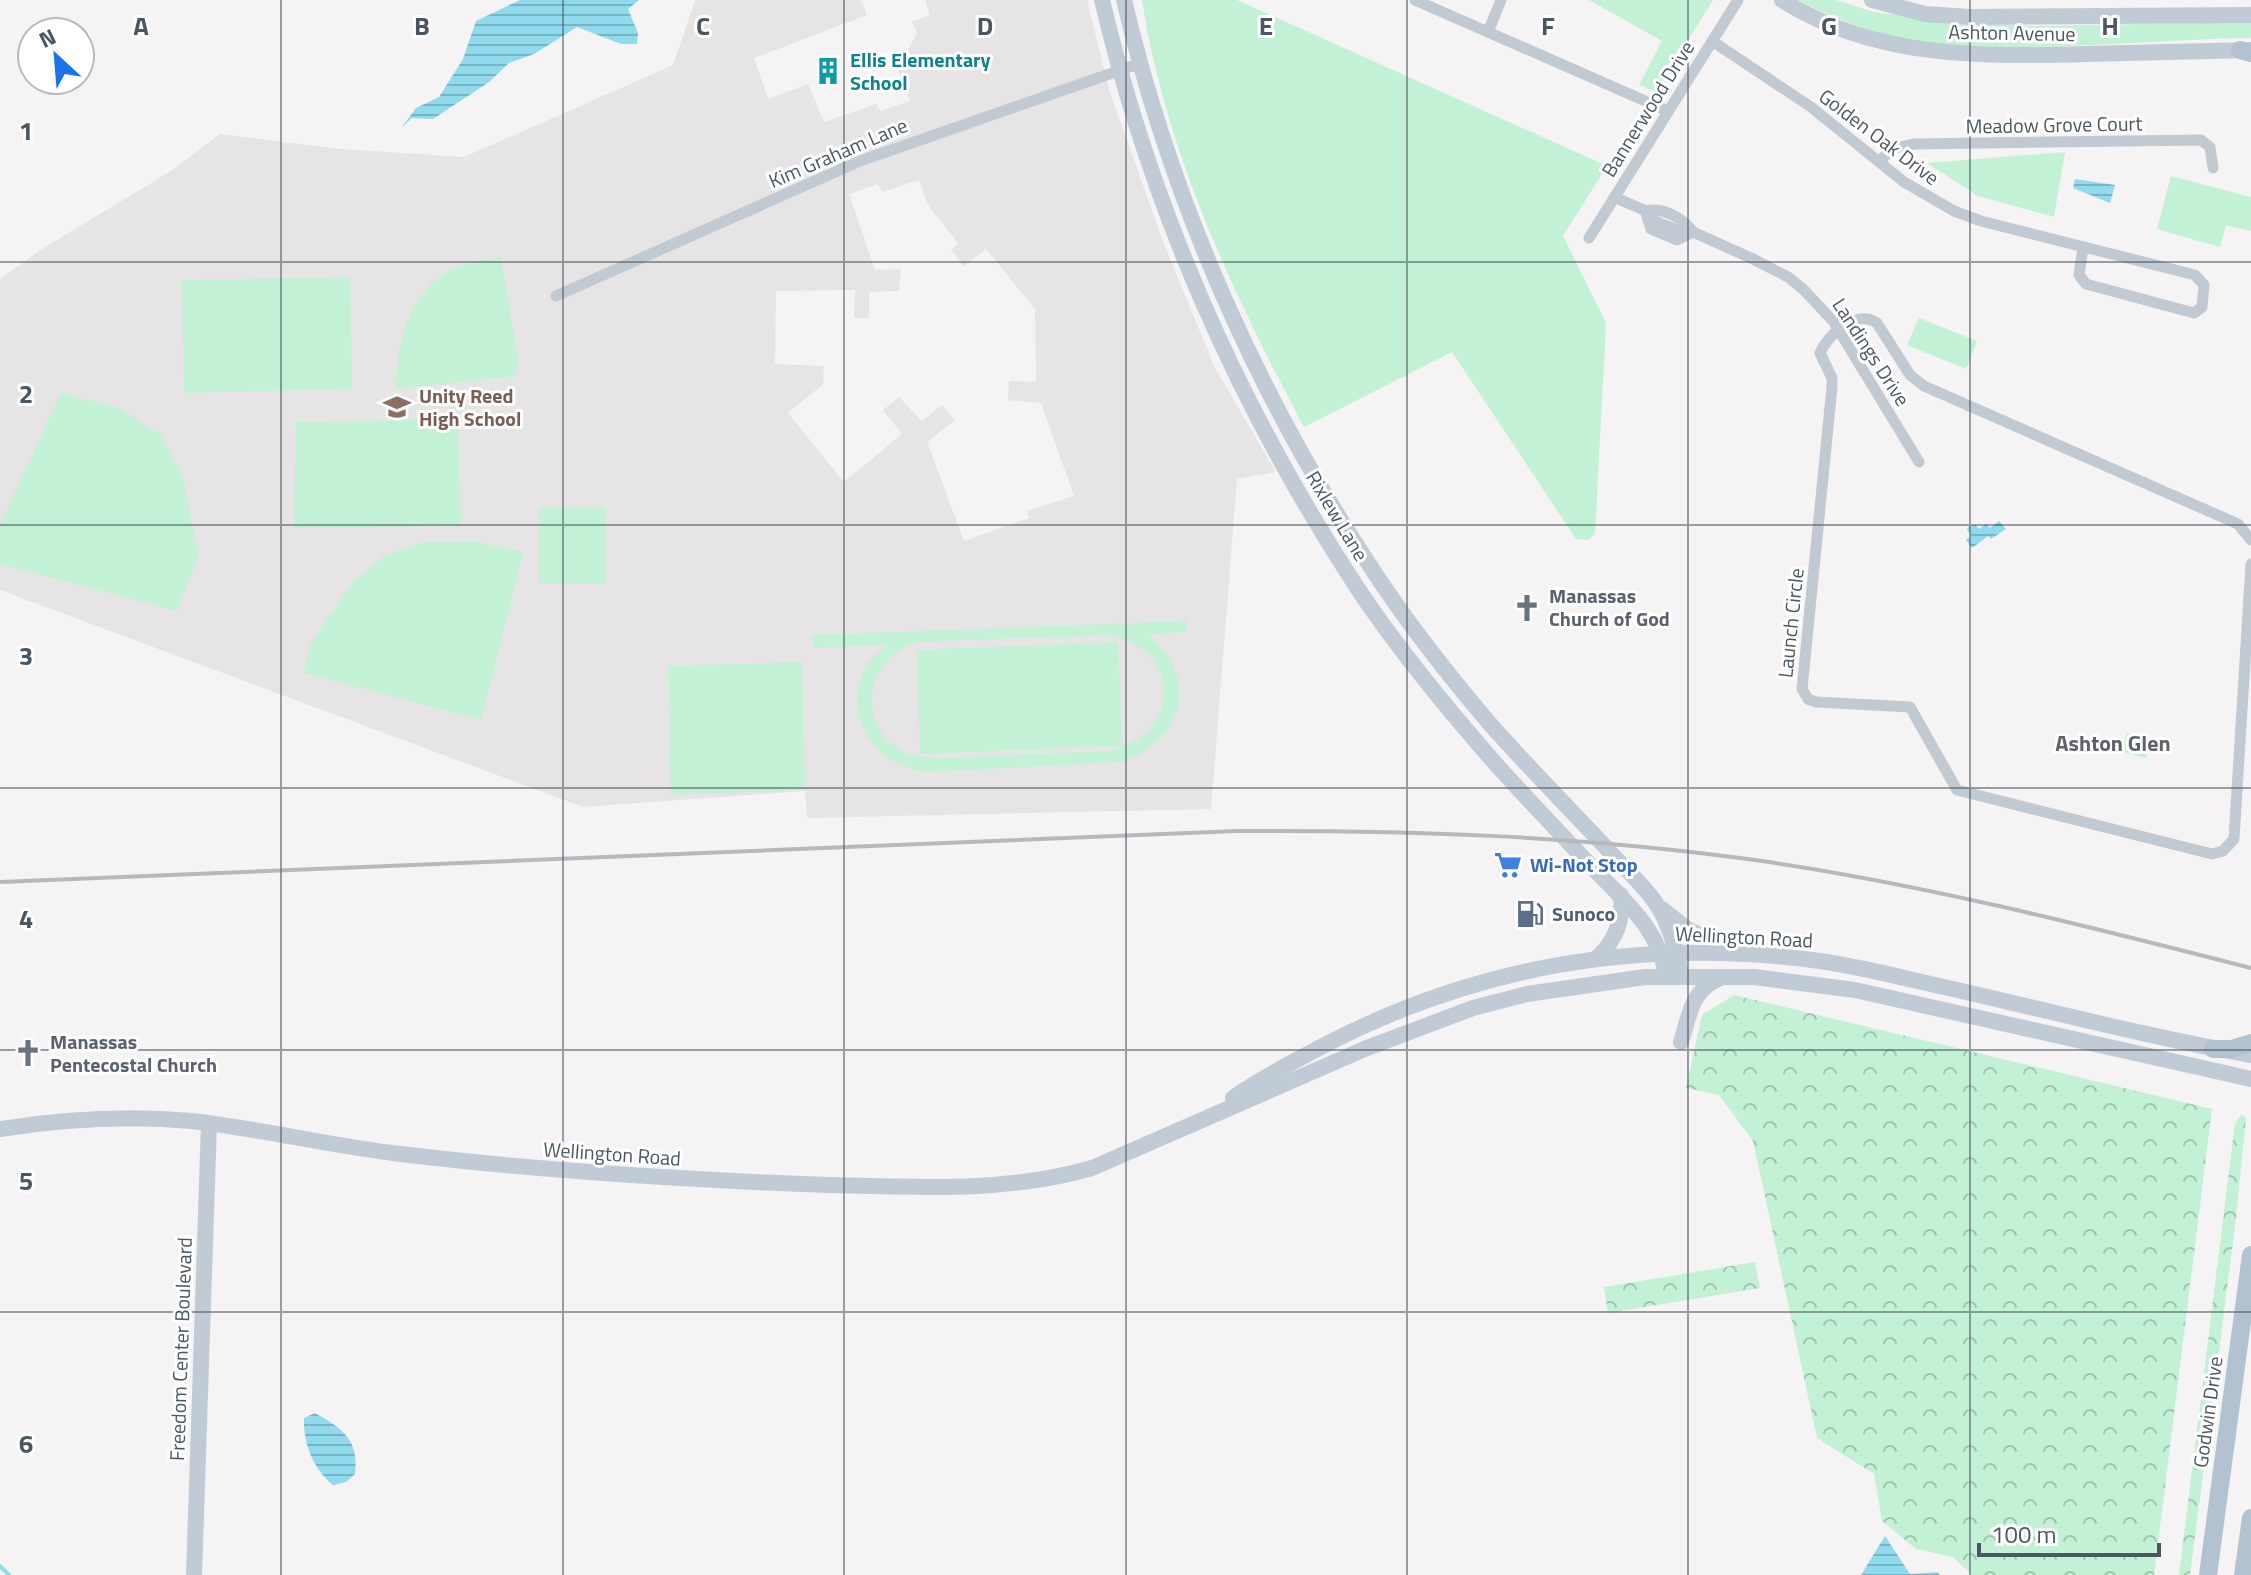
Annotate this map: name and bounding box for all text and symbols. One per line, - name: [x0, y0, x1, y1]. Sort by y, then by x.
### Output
- text: A: [133, 6, 149, 45]
- text: B: [414, 6, 430, 45]
- text: C: [696, 6, 710, 45]
- text: D: [977, 6, 993, 45]
- text: E: [1259, 6, 1273, 45]
- text: F: [1541, 6, 1555, 45]
- text: G: [1821, 6, 1837, 45]
- text: H: [2101, 6, 2119, 45]
- north arrow: [16, 16, 96, 96]
- street label: Ashton Avenue: [1948, 16, 2076, 49]
- text: N: [33, 19, 62, 57]
- street label: Bannerwood Drive: [1593, 34, 1702, 183]
- place label: Ellis Elementary School: [850, 44, 991, 98]
- building icon: Ellis Elementary School: [813, 56, 843, 86]
- street label: Golden Oak Drive: [1812, 81, 1946, 192]
- street label: Meadow Grove Court: [1965, 107, 2143, 142]
- street label: Kim Graham Lane: [763, 109, 912, 196]
- text: 1: [19, 111, 33, 150]
- street label: Landings Drive: [1825, 291, 1918, 412]
- text: 2: [19, 374, 33, 413]
- place label: Unity Reed High School: [419, 380, 521, 434]
- school or university icon: Unity Reed High School: [382, 392, 412, 422]
- street label: Rixlew Lane: [1298, 465, 1377, 567]
- street label: Launch Circle: [1769, 567, 1812, 679]
- place label: Manassas Church of God: [1549, 580, 1670, 634]
- church icon: Manassas Church of God: [1512, 593, 1542, 623]
- text: 3: [19, 636, 33, 675]
- district label: Ashton Glen: [2055, 726, 2171, 760]
- place label: Wi-Not Stop: [1530, 849, 1638, 880]
- supermarket icon: Wi-Not Stop: [1493, 850, 1523, 880]
- place label: Sunoco: [1552, 898, 1615, 929]
- text: 4: [19, 899, 33, 938]
- fuel station icon: Sunoco: [1515, 899, 1545, 929]
- street label: Wellington Road: [1674, 917, 1814, 956]
- place label: Manassas Pentecostal Church: [50, 1026, 217, 1080]
- church icon: Manassas Pentecostal Church: [13, 1038, 43, 1068]
- street label: Wellington Road: [542, 1133, 682, 1174]
- text: 5: [19, 1161, 33, 1200]
- street label: Freedom Center Boulevard: [161, 1237, 200, 1461]
- street label: Godwin Drive: [2184, 1354, 2231, 1470]
- text: 6: [19, 1424, 33, 1463]
- scale bar: [1979, 1507, 2159, 1557]
- text: 100 m: [1991, 1516, 2057, 1552]

